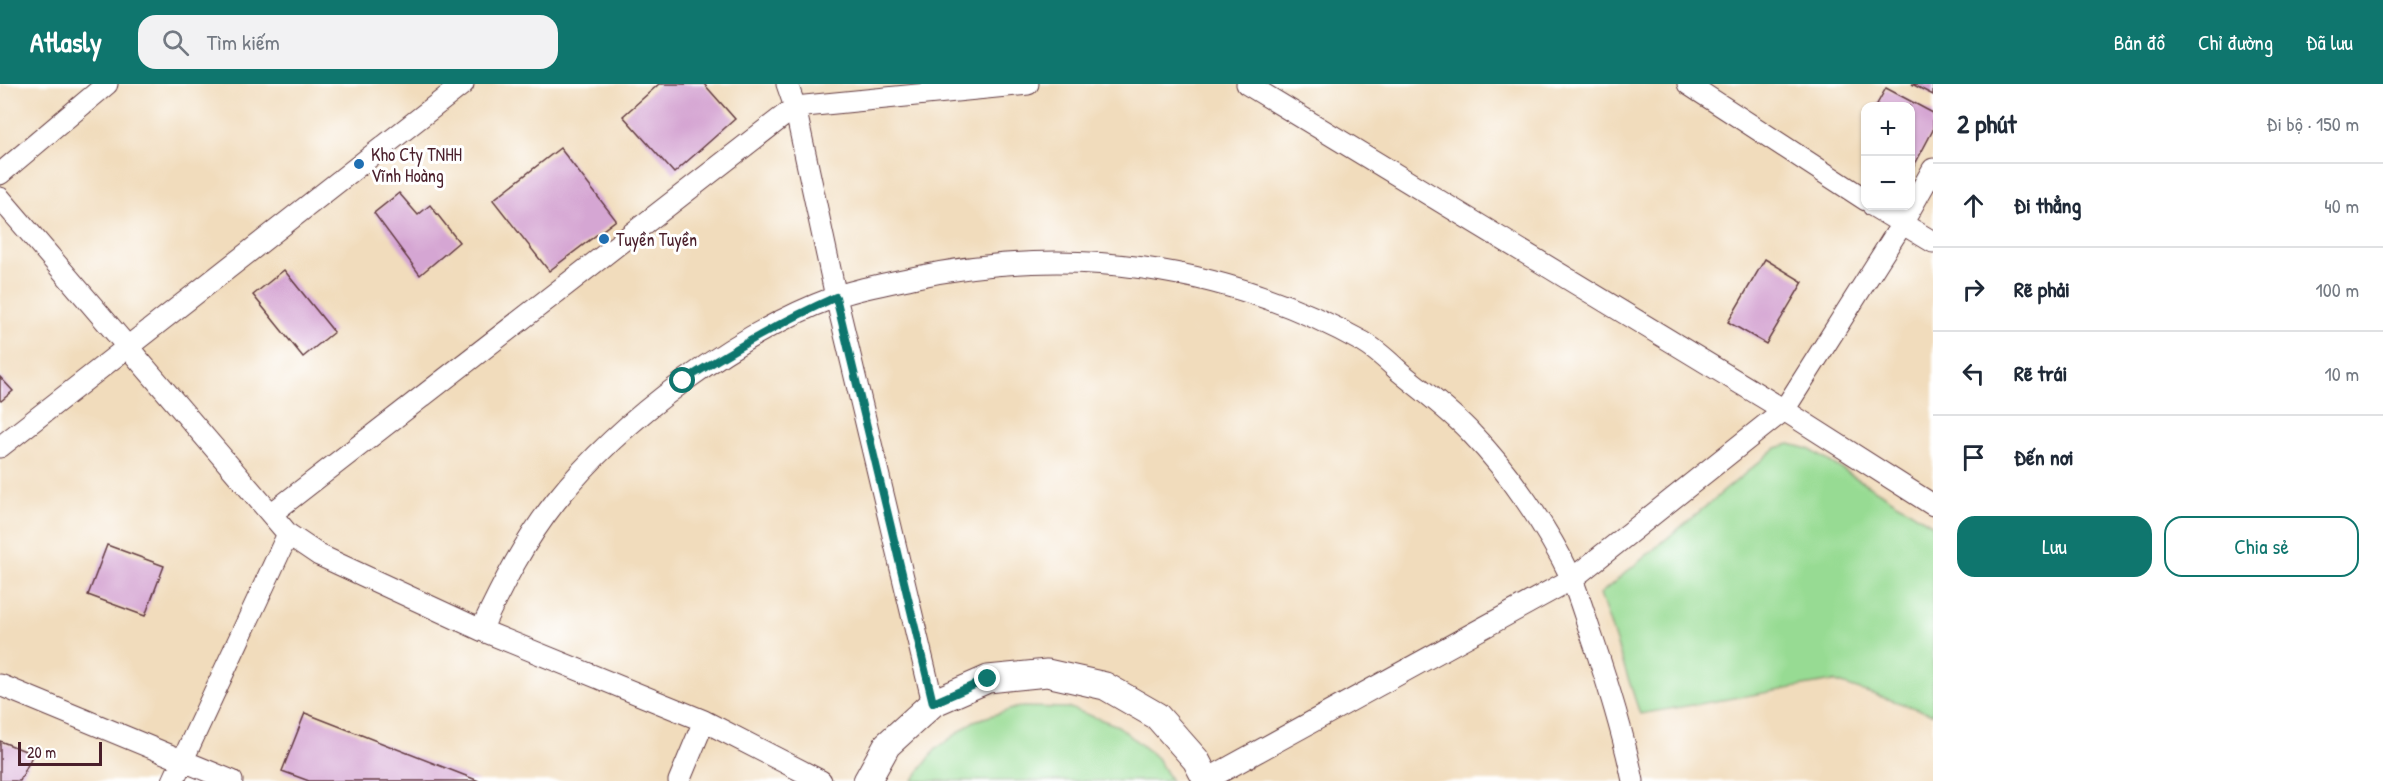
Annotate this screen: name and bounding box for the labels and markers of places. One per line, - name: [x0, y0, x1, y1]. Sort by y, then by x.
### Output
- place label: Kho Cty TNHH Vĩnh Hoàng: [371, 142, 462, 188]
- marker: Kho Cty TNHH Vĩnh Hoàng: [352, 157, 366, 171]
- place label: Tuyền Tuyền: [616, 227, 697, 252]
- marker: Tuyền Tuyền: [597, 232, 611, 246]

